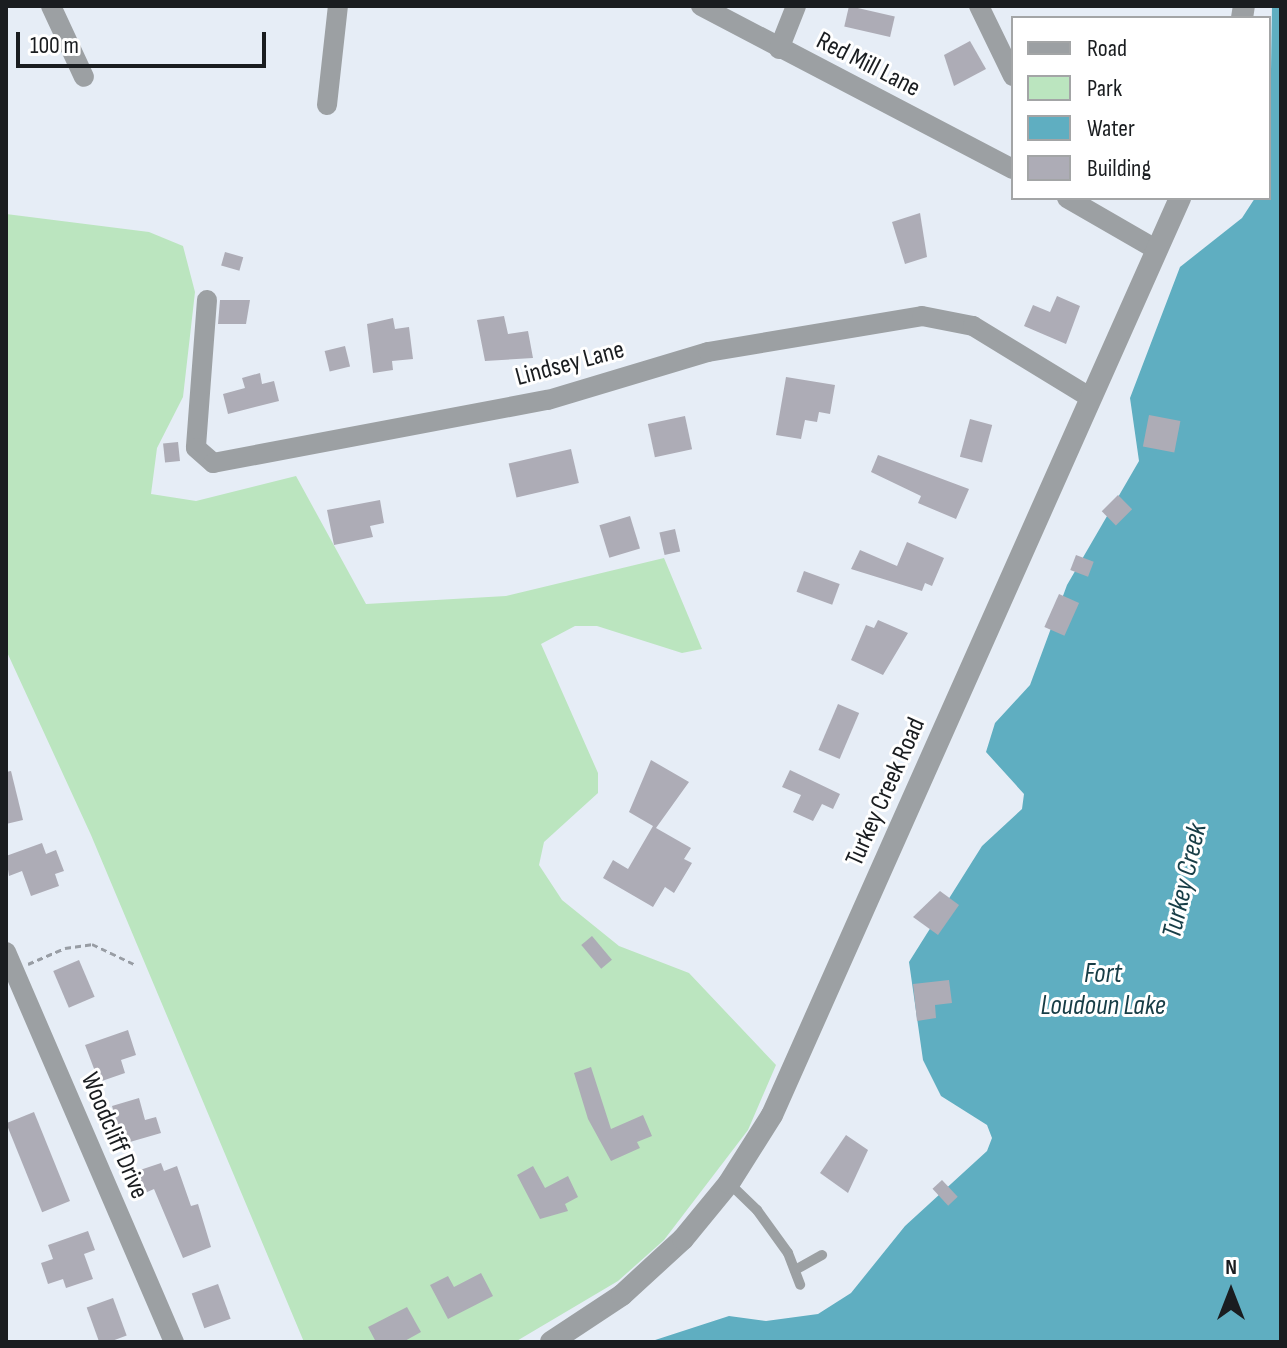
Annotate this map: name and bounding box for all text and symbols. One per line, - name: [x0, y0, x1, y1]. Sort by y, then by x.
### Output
- scale bar: [20, 16, 270, 66]
- legend: [1011, 16, 1271, 200]
- street label: Red Mill Lane: [811, 26, 925, 104]
- text: 100 m: [30, 31, 79, 60]
- text: Road: [1087, 34, 1127, 63]
- text: Park: [1087, 74, 1122, 103]
- text: Water: [1087, 114, 1135, 143]
- text: Building: [1087, 154, 1151, 183]
- street label: Lindsey Lane: [512, 335, 628, 393]
- street label: Turkey Creek Road: [839, 713, 933, 871]
- water label: Turkey Creek: [1155, 820, 1215, 942]
- water label: Fort Loudoun Lake: [1040, 957, 1166, 1023]
- street label: Woodcliff Drive: [73, 1068, 155, 1204]
- north arrow: [1191, 1252, 1271, 1332]
- text: N: [1225, 1254, 1237, 1281]

